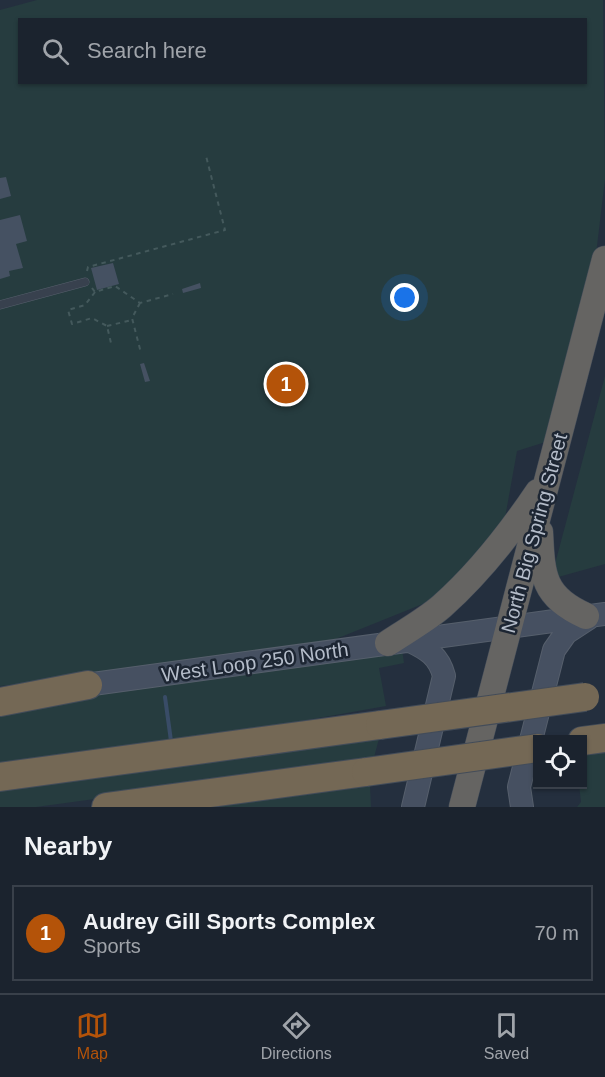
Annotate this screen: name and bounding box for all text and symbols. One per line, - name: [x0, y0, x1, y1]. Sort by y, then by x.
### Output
- search box: [18, 18, 587, 84]
- icon: search: [39, 35, 72, 68]
- text: Search here: [87, 38, 207, 63]
- your location: [390, 283, 419, 312]
- pin: 1: [266, 362, 306, 406]
- street label: North Big Spring Street: [497, 430, 571, 635]
- street label: West Loop 250 North: [160, 638, 350, 686]
- map controls: [533, 735, 587, 789]
- button: locate: [533, 735, 587, 789]
- text: Nearby: [24, 831, 112, 861]
- text: Audrey Gill Sports Complex: [83, 909, 375, 934]
- text: 1: [40, 922, 51, 944]
- text: 70 m: [535, 922, 579, 944]
- text: Sports: [83, 935, 141, 957]
- tab: Map: [76, 1009, 109, 1063]
- tab: Directions: [261, 1009, 332, 1063]
- tab: Saved: [484, 1009, 529, 1063]

